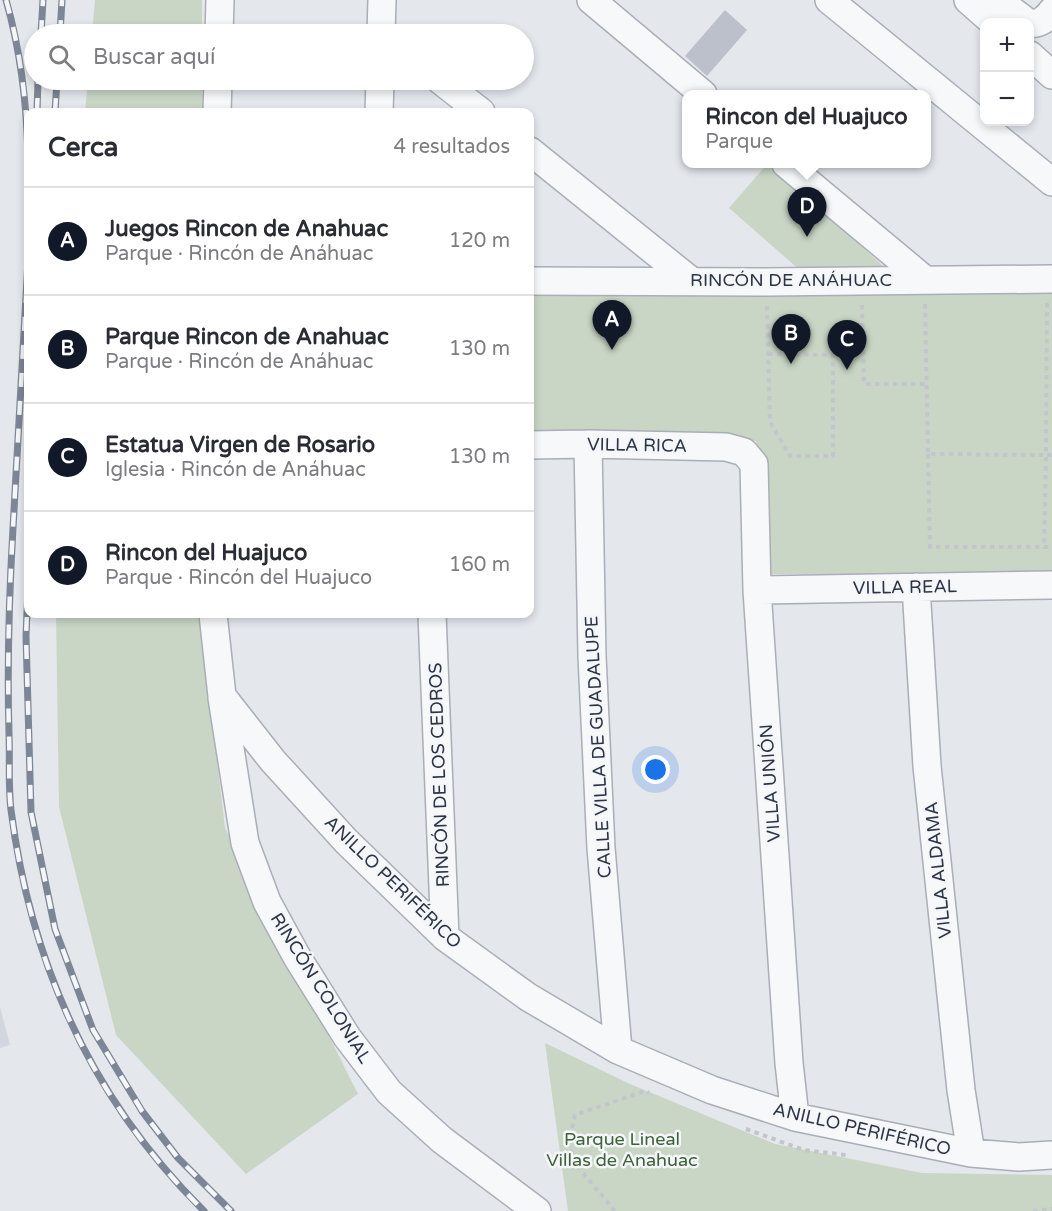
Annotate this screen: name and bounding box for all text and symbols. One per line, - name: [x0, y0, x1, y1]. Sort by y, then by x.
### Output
- map controls: [980, 18, 1034, 126]
- button: +: [980, 18, 1034, 72]
- search box: [24, 24, 534, 90]
- icon: search: [45, 41, 78, 74]
- text: Buscar aquí: [93, 44, 215, 70]
- button: −: [980, 72, 1034, 126]
- popup: [682, 90, 931, 168]
- text: Rincon del Huajuco: [705, 104, 908, 130]
- text: Parque: [705, 130, 773, 154]
- text: Cerca: [48, 132, 118, 163]
- text: 4 resultados: [394, 135, 510, 159]
- pin: D: [788, 188, 826, 237]
- text: Juegos Rincon de Anahuac: [105, 216, 388, 242]
- text: A: [60, 229, 75, 253]
- text: 120 m: [449, 229, 510, 253]
- text: Parque · Rincón de Anáhuac: [105, 242, 373, 266]
- street label: RINCÓN DE ANÁHUAC: [690, 269, 892, 291]
- pin: A: [592, 300, 632, 350]
- pin: B: [772, 314, 810, 364]
- pin: C: [828, 320, 866, 370]
- text: Parque Rincon de Anahuac: [105, 324, 389, 350]
- text: B: [61, 337, 74, 361]
- text: 130 m: [449, 337, 510, 361]
- text: Parque · Rincón de Anáhuac: [105, 350, 373, 374]
- text: Estatua Virgen de Rosario: [105, 432, 375, 458]
- street label: VILLA RICA: [587, 433, 687, 457]
- text: C: [61, 445, 74, 469]
- text: 130 m: [449, 445, 510, 469]
- text: Iglesia · Rincón de Anáhuac: [105, 458, 366, 482]
- text: Rincon del Huajuco: [105, 540, 307, 566]
- text: D: [60, 553, 75, 577]
- text: 160 m: [449, 553, 510, 577]
- text: Parque · Rincón del Huajuco: [105, 566, 372, 590]
- street label: VILLA REAL: [853, 575, 958, 599]
- street label: CALLE VILLA DE GUADALUPE: [580, 615, 616, 879]
- street label: RINCÓN DE LOS CEDROS: [424, 662, 454, 888]
- street label: VILLA UNIÓN: [755, 723, 785, 843]
- your location: [641, 755, 670, 784]
- street label: VILLA ALDAMA: [920, 801, 956, 939]
- street label: ANILLO PERIFÉRICO: [320, 811, 466, 953]
- street label: RINCÓN COLONIAL: [266, 909, 377, 1068]
- street label: ANILLO PERIFÉRICO: [771, 1098, 953, 1160]
- park label: Parque Lineal Villas de Anahuac: [546, 1128, 698, 1171]

